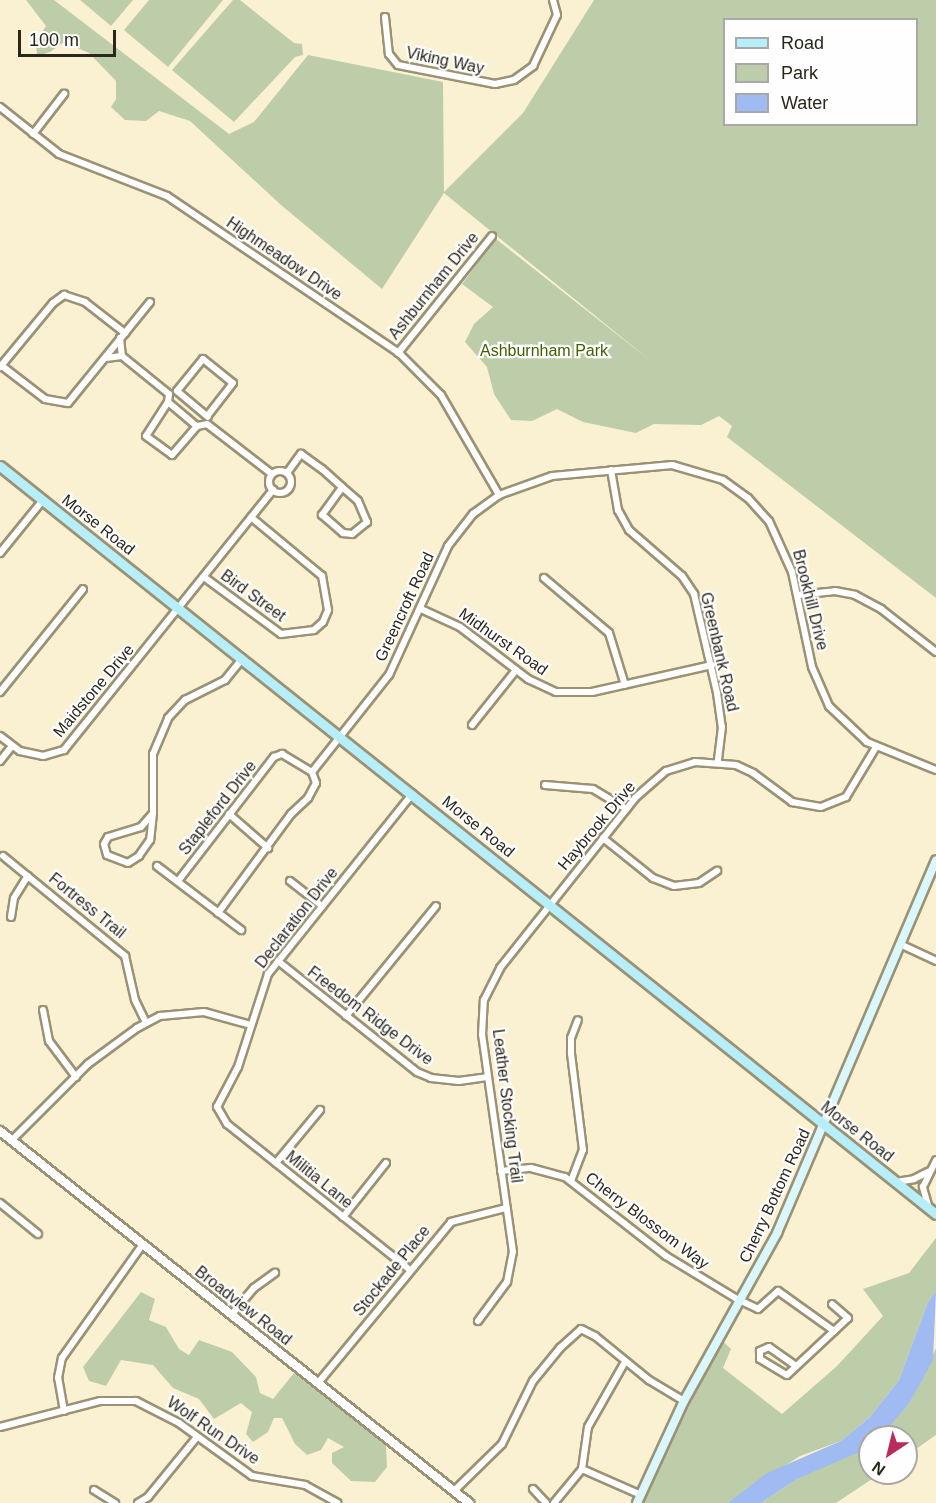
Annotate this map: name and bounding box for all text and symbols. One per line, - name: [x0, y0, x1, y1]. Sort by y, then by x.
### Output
- scale bar: [21, 18, 118, 56]
- legend: [723, 18, 918, 126]
- text: 100 m: [29, 30, 79, 50]
- text: Road: [781, 33, 824, 53]
- street label: Viking Way: [404, 43, 486, 79]
- text: Park: [781, 63, 818, 83]
- text: Water: [781, 93, 828, 113]
- street label: Highmeadow Drive: [223, 213, 345, 305]
- street label: Ashburnham Drive: [385, 228, 483, 344]
- park label: Ashburnham Park: [480, 341, 608, 361]
- street label: Morse Road: [58, 491, 138, 559]
- street label: Brookhill Drive: [788, 548, 832, 652]
- street label: Greencroft Road: [371, 549, 439, 665]
- street label: Bird Street: [217, 566, 289, 626]
- street label: Greenbank Road: [696, 590, 742, 714]
- street label: Midhurst Road: [455, 604, 551, 680]
- street label: Maidstone Drive: [49, 641, 139, 741]
- street label: Stapleford Drive: [175, 757, 261, 859]
- street label: Haybrook Drive: [554, 778, 640, 874]
- street label: Morse Road: [438, 792, 518, 862]
- street label: Declaration Drive: [252, 864, 342, 972]
- street label: Fortress Trail: [45, 869, 129, 943]
- street label: Freedom Ridge Drive: [304, 963, 436, 1069]
- street label: Leather Stocking Trail: [488, 1028, 526, 1184]
- street label: Morse Road: [817, 1098, 897, 1166]
- street label: Cherry Bottom Road: [735, 1126, 815, 1266]
- street label: Militia Lane: [282, 1147, 356, 1213]
- street label: Cherry Blossom Way: [581, 1168, 713, 1274]
- street label: Stockade Place: [350, 1222, 434, 1320]
- street label: Broadview Road: [191, 1262, 295, 1350]
- street label: Wolf Run Drive: [163, 1393, 263, 1469]
- north arrow: [858, 1425, 918, 1485]
- text: N: [869, 1458, 888, 1479]

